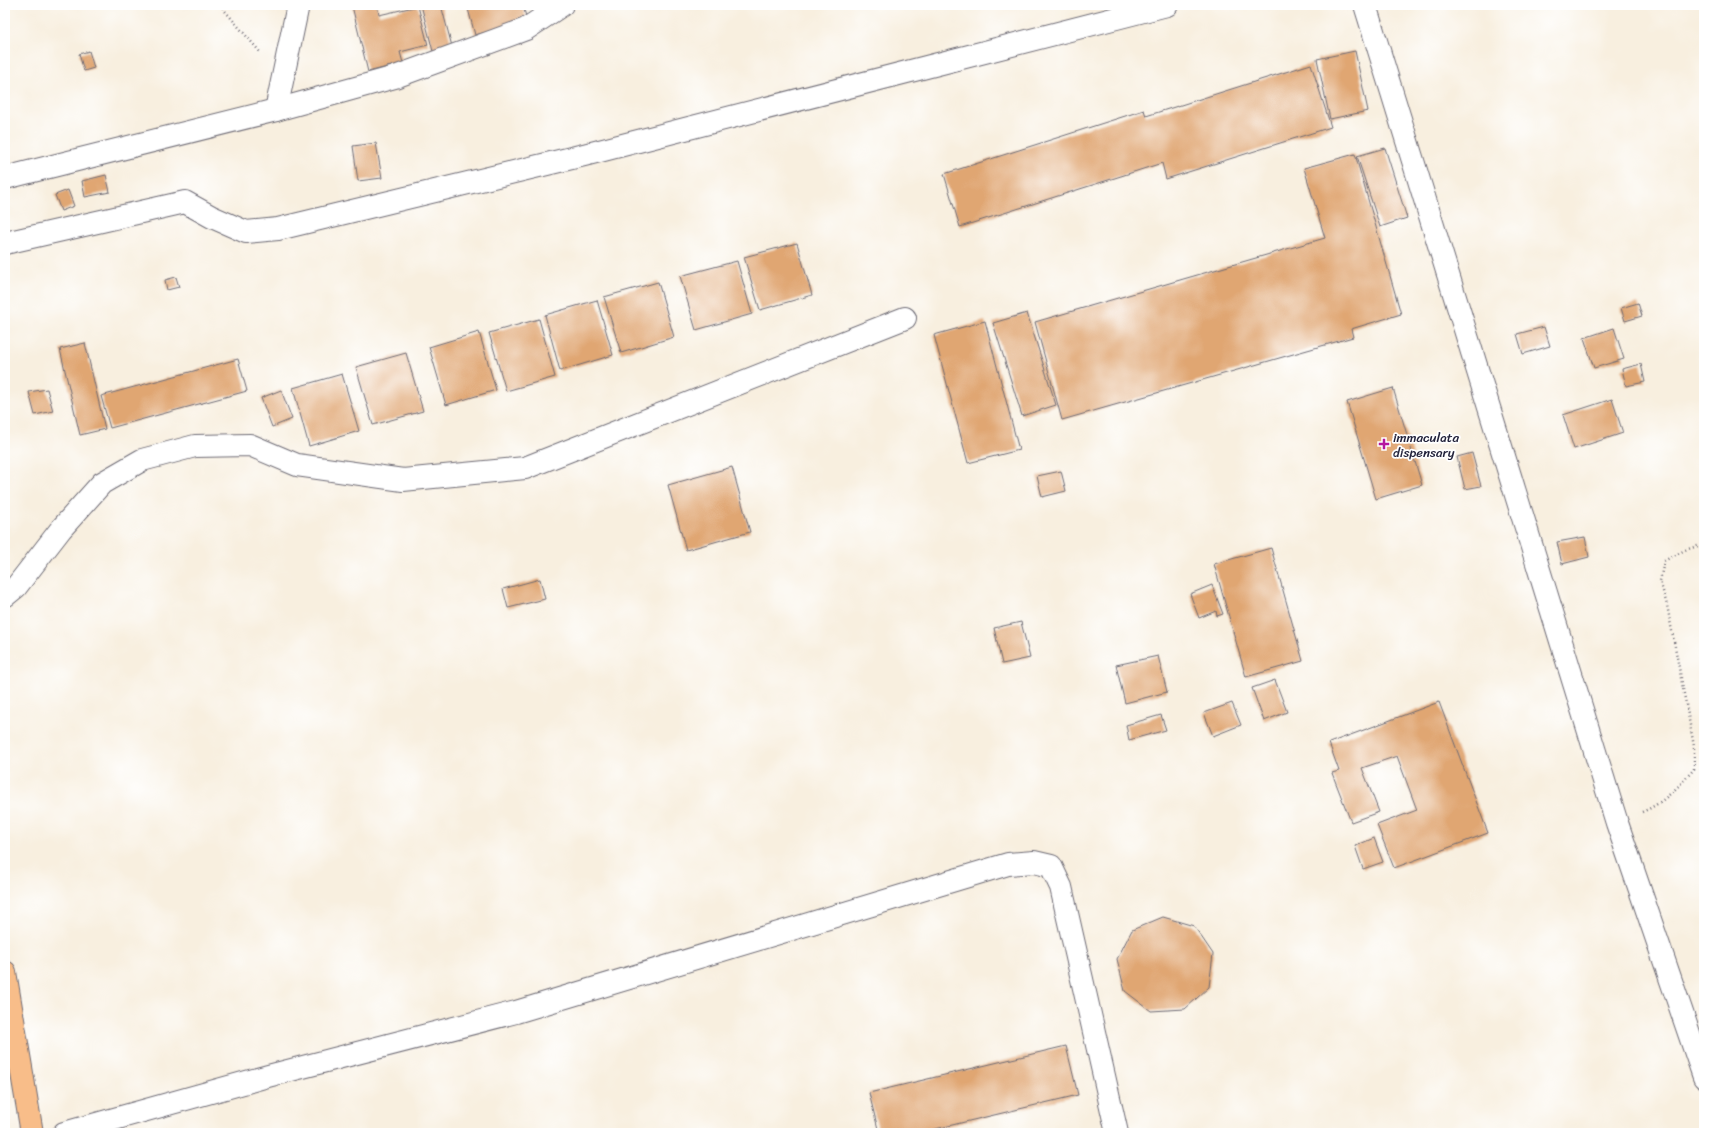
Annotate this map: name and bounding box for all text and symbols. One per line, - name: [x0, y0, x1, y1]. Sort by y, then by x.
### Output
- place label: immaculata dispensary: [1393, 426, 1459, 464]
- marker: immaculata dispensary: [1378, 438, 1390, 450]

